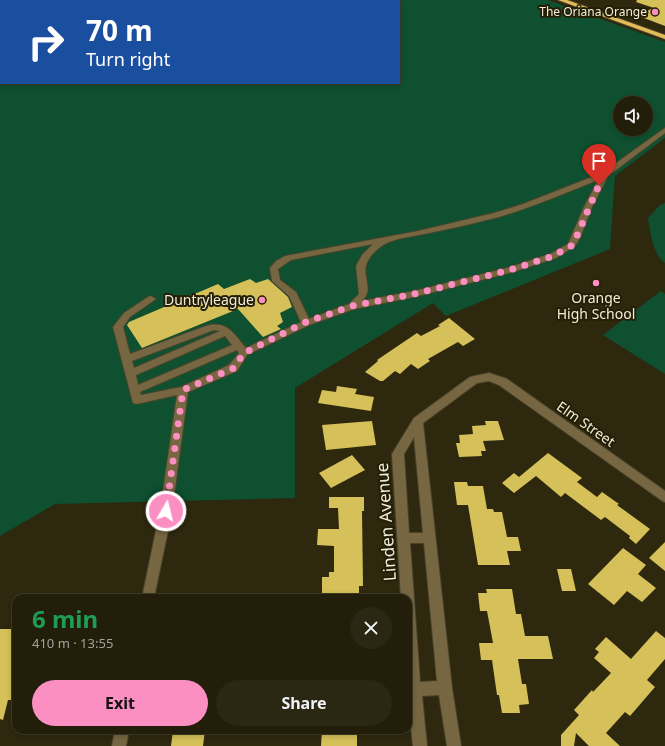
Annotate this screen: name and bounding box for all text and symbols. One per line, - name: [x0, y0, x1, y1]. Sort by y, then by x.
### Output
- place label: The Oriana Orange: [539, 3, 647, 20]
- marker: The Oriana Orange: [650, 7, 660, 17]
- text: 70 m: [86, 11, 153, 49]
- icon: right: [20, 16, 72, 68]
- text: Turn right: [86, 47, 170, 71]
- map controls: [613, 96, 653, 136]
- button: sound: [613, 96, 653, 136]
- pin: [582, 144, 616, 185]
- icon: arrive: [588, 150, 610, 172]
- marker: Orange High School: [591, 278, 601, 288]
- place label: Orange High School: [557, 288, 635, 323]
- place label: Duntryleague: [164, 290, 254, 309]
- marker: Duntryleague: [257, 295, 267, 305]
- street label: Elm Street: [553, 397, 619, 451]
- street label: Linden Avenue: [370, 462, 401, 582]
- position arrow: [145, 490, 187, 532]
- text: 6 min: [32, 602, 98, 635]
- button: close: [350, 607, 392, 649]
- text: 410 m · 13:55: [32, 634, 113, 652]
- button: Exit: [32, 680, 208, 726]
- button: Share: [216, 680, 392, 726]

